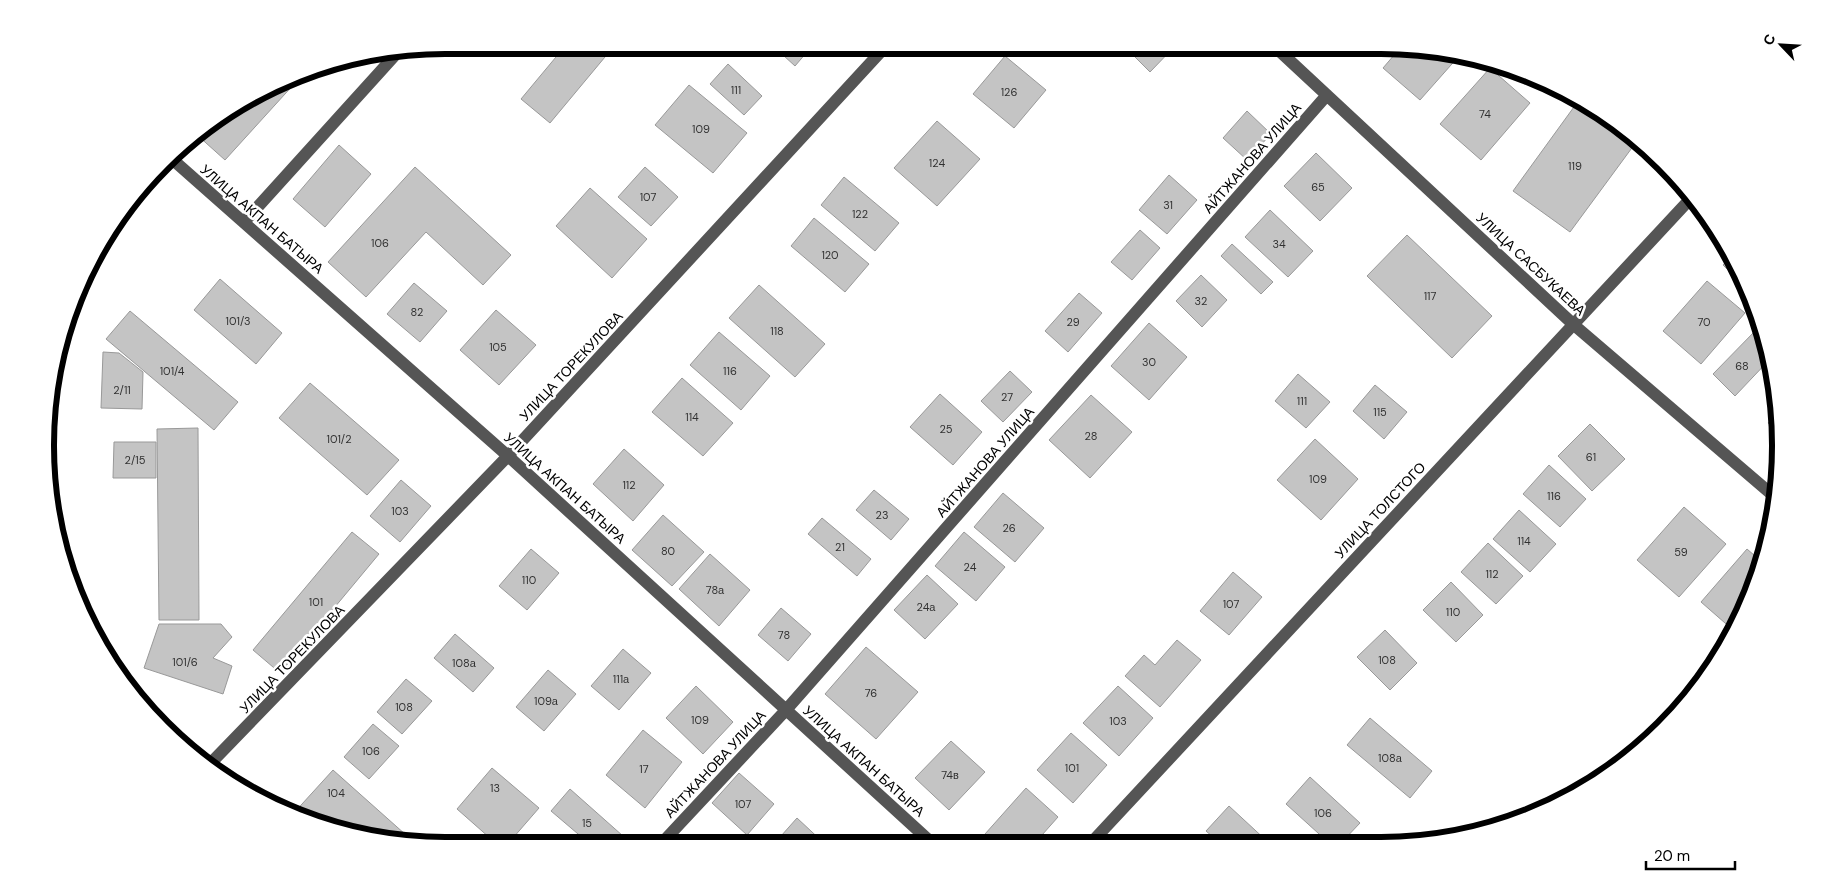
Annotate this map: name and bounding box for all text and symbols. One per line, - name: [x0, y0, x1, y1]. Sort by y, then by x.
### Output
- north arrow: [1756, 20, 1806, 70]
- text: С: [1759, 31, 1780, 48]
- house number: 111: [731, 83, 741, 97]
- house number: 126: [1001, 85, 1017, 99]
- street label: АЙТЖАНОВА УЛИЦА: [1199, 99, 1305, 217]
- house number: 74: [1479, 107, 1491, 121]
- house number: 109: [692, 122, 710, 136]
- house number: 124: [929, 156, 945, 170]
- house number: 119: [1568, 159, 1582, 173]
- street label: УЛИЦА АКПАН БАТЫРА: [197, 160, 328, 278]
- house number: 65: [1311, 180, 1325, 194]
- house number: 107: [640, 190, 656, 204]
- house number: 31: [1163, 198, 1173, 212]
- house number: 122: [852, 207, 868, 221]
- street label: УЛИЦА САСБУКАЕВА: [1473, 209, 1590, 320]
- house number: 106: [371, 236, 389, 250]
- house number: 34: [1272, 237, 1286, 251]
- house number: 120: [821, 248, 839, 262]
- house number: 117: [1424, 289, 1436, 303]
- house number: 32: [1195, 294, 1207, 308]
- house number: 82: [411, 305, 423, 319]
- street label: УЛИЦА ТОРЕКУЛОВА: [515, 307, 627, 425]
- house number: 101/3: [226, 314, 250, 328]
- house number: 29: [1066, 315, 1080, 329]
- house number: 70: [1697, 315, 1711, 329]
- house number: 118: [770, 324, 784, 338]
- house number: 105: [489, 340, 507, 354]
- house number: 30: [1142, 355, 1156, 369]
- house number: 68: [1735, 359, 1749, 373]
- house number: 101/4: [160, 364, 185, 378]
- house number: 116: [723, 364, 737, 378]
- house number: 2/11: [113, 383, 131, 397]
- house number: 27: [1001, 390, 1013, 404]
- house number: 111: [1297, 394, 1307, 408]
- street label: АЙТЖАНОВА УЛИЦА: [932, 403, 1038, 521]
- house number: 115: [1373, 405, 1387, 419]
- house number: 114: [685, 410, 699, 424]
- house number: 25: [939, 422, 953, 436]
- street label: УЛИЦА АКПАН БАТЫРА: [500, 429, 630, 548]
- house number: 28: [1085, 429, 1097, 443]
- house number: 101/2: [326, 432, 352, 446]
- house number: 61: [1586, 450, 1596, 464]
- house number: 2/15: [125, 453, 146, 467]
- street label: УЛИЦА ТОЛСТОГО: [1331, 458, 1429, 562]
- house number: 109: [1309, 472, 1327, 486]
- house number: 112: [622, 478, 636, 492]
- house number: 116: [1547, 489, 1561, 503]
- house number: 103: [391, 504, 409, 518]
- house number: 23: [876, 508, 888, 522]
- house number: 26: [1002, 521, 1016, 535]
- house number: 114: [1517, 534, 1531, 548]
- house number: 21: [835, 540, 845, 554]
- house number: 80: [661, 544, 675, 558]
- house number: 59: [1674, 545, 1688, 559]
- house number: 24: [964, 560, 977, 574]
- house number: 112: [1485, 567, 1499, 581]
- house number: 110: [522, 573, 536, 587]
- house number: 78а: [706, 583, 725, 597]
- house number: 101: [309, 595, 323, 609]
- house number: 107: [1223, 597, 1239, 611]
- house number: 24а: [917, 600, 936, 614]
- street label: УЛИЦА ТОРЕКУЛОВА: [236, 601, 349, 717]
- house number: 110: [1446, 605, 1460, 619]
- house number: 78: [778, 628, 790, 642]
- house number: 108: [1378, 653, 1396, 667]
- house number: 101/6: [172, 655, 198, 669]
- house number: 108а: [452, 656, 477, 670]
- house number: 111а: [613, 672, 630, 686]
- house number: 76: [865, 686, 877, 700]
- house number: 109а: [534, 694, 559, 708]
- house number: 108: [395, 700, 413, 714]
- street label: УЛИЦА АКПАН БАТЫРА: [799, 702, 929, 821]
- street label: АЙТЖАНОВА УЛИЦА: [660, 706, 770, 822]
- house number: 109: [691, 713, 709, 727]
- house number: 103: [1109, 714, 1127, 728]
- house number: 106: [362, 744, 380, 758]
- house number: 108а: [1378, 751, 1403, 765]
- house number: 101: [1065, 761, 1079, 775]
- house number: 17: [639, 762, 649, 776]
- house number: 74в: [941, 768, 959, 782]
- house number: 13: [490, 781, 500, 795]
- house number: 104: [327, 786, 345, 800]
- house number: 107: [735, 797, 751, 811]
- house number: 106: [1314, 806, 1332, 820]
- house number: 15: [582, 816, 592, 830]
- scale bar: [1646, 838, 1735, 870]
- text: 20 m: [1654, 846, 1690, 866]

